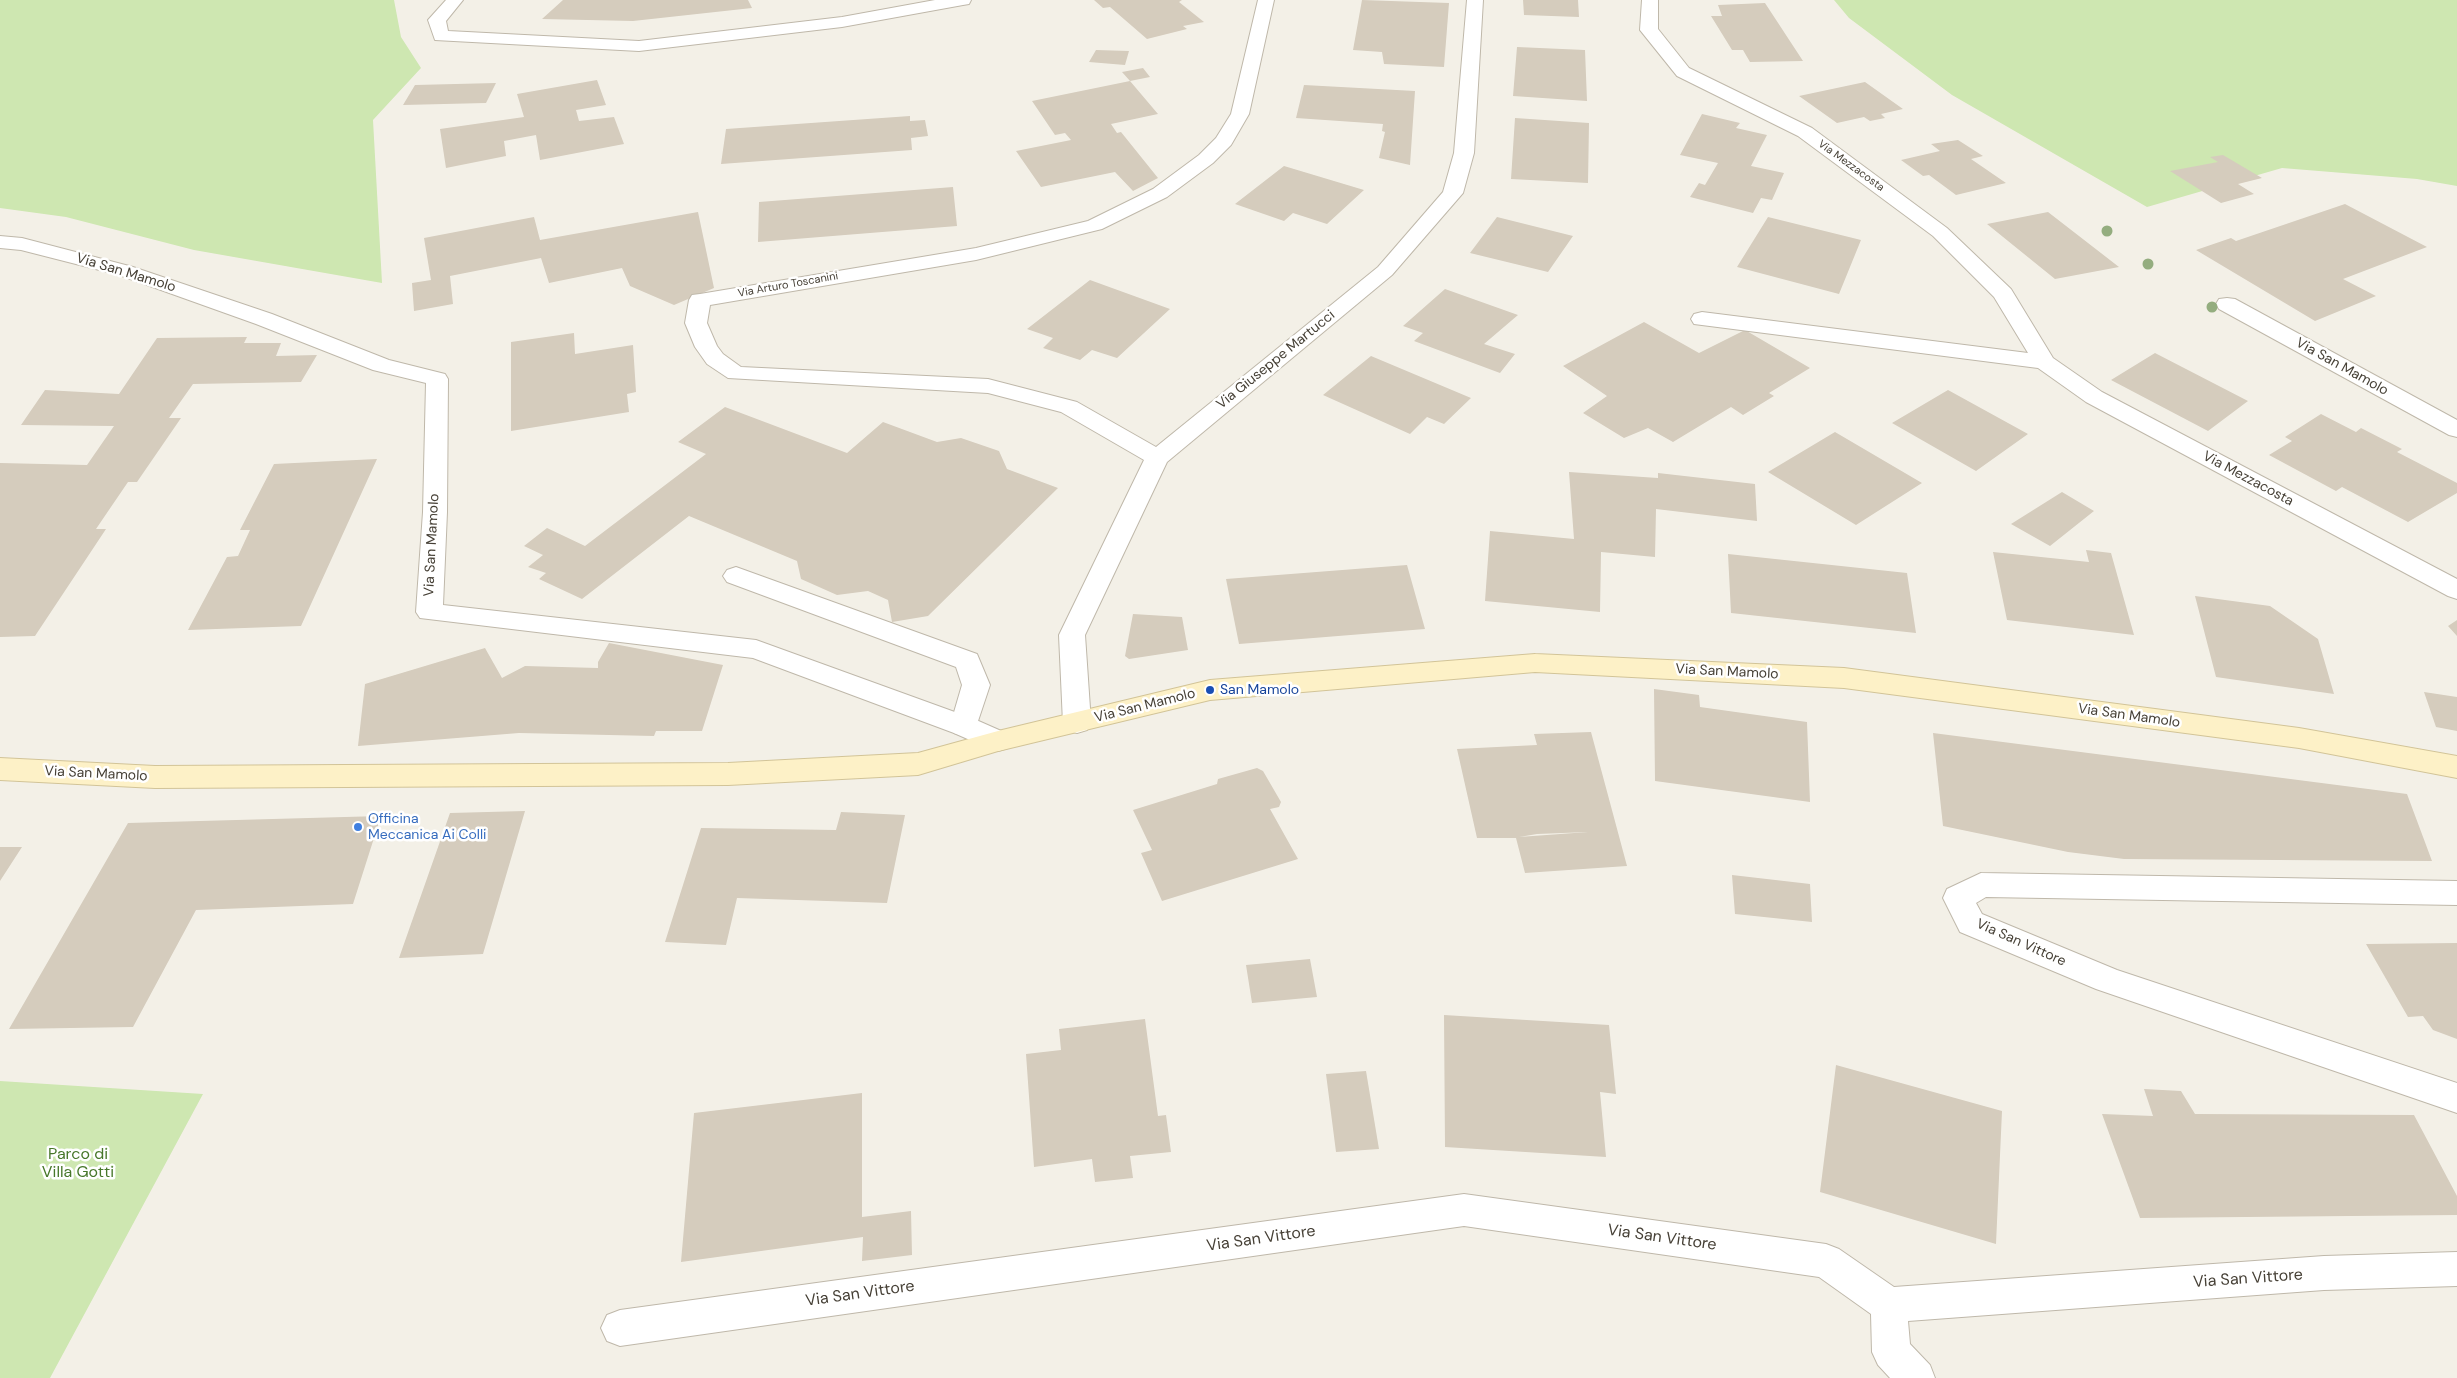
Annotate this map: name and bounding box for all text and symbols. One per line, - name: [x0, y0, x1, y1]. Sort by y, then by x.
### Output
- street label: Via Mezzacosta: [1815, 137, 1887, 195]
- street label: Via San Mamolo: [74, 250, 178, 296]
- street label: Via Arturo Toscanini: [737, 270, 839, 300]
- street label: Via Giuseppe Martucci: [1213, 307, 1339, 413]
- street label: Via San Mamolo: [2293, 335, 2391, 399]
- street label: Via Mezzacosta: [2200, 448, 2296, 510]
- street label: Via San Mamolo: [421, 493, 443, 597]
- street label: Via San Mamolo: [1675, 661, 1779, 683]
- place label: San Mamolo: [1220, 682, 1299, 698]
- marker: San Mamolo: [1204, 684, 1216, 696]
- street label: Via San Mamolo: [1093, 685, 1197, 727]
- street label: Via San Mamolo: [2077, 701, 2181, 731]
- street label: Via San Mamolo: [44, 763, 148, 785]
- place label: Officina Meccanica Ai Colli: [368, 811, 486, 844]
- marker: Officina Meccanica Ai Colli: [352, 821, 364, 833]
- street label: Via San Vittore: [1974, 916, 2068, 970]
- park label: Parco di Villa Gotti: [42, 1145, 114, 1183]
- street label: Via San Vittore: [1606, 1221, 1718, 1255]
- street label: Via San Vittore: [1205, 1222, 1317, 1256]
- street label: Via San Vittore: [2192, 1266, 2304, 1292]
- street label: Via San Vittore: [804, 1277, 916, 1311]

